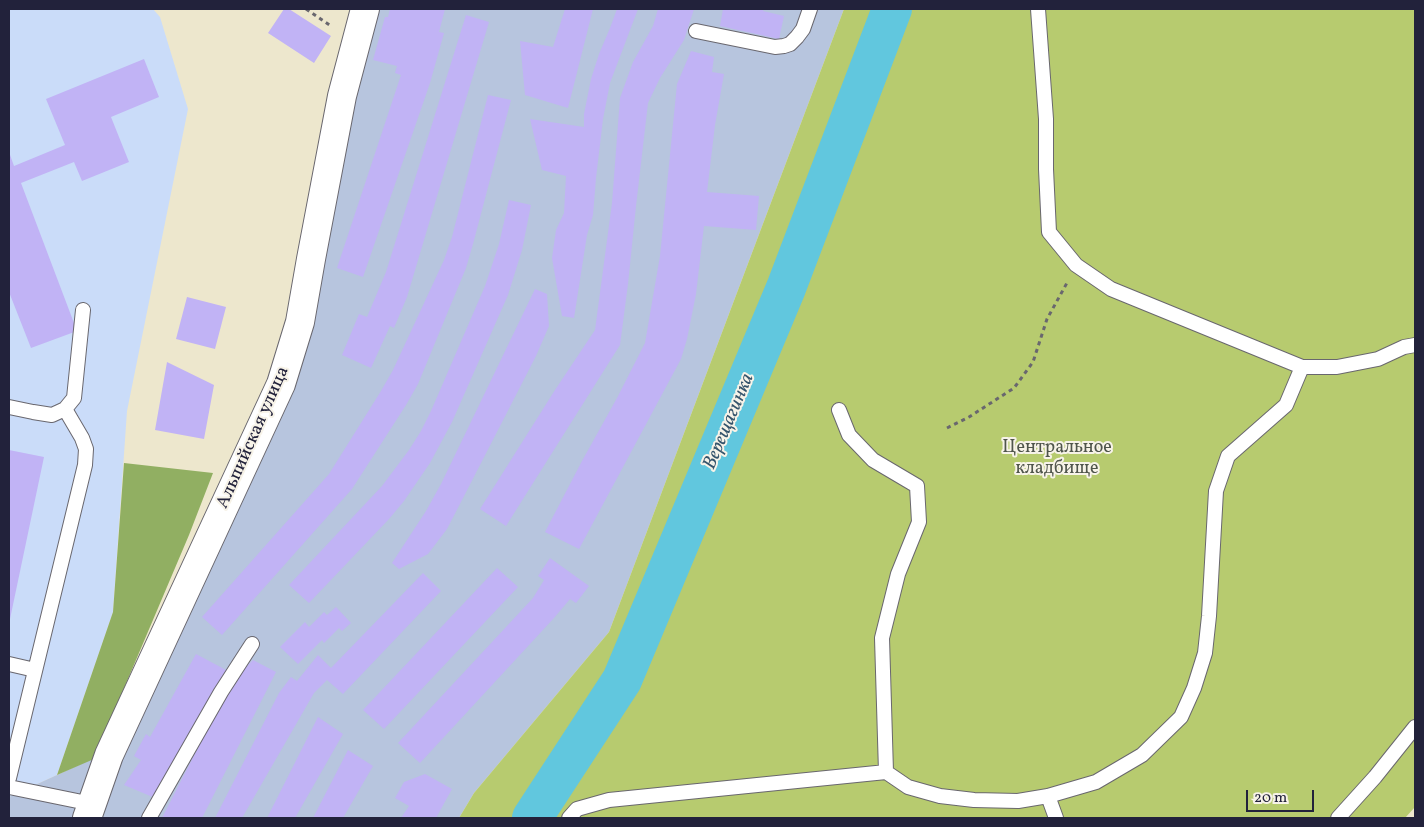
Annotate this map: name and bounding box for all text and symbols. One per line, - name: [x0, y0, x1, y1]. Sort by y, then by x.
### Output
- street label: Альпийская улица: [213, 364, 295, 512]
- water label: Верещагинка: [700, 371, 760, 473]
- park label: Центральное кладбище: [1002, 438, 1112, 480]
- scale bar: [1249, 780, 1316, 812]
- text: 20 m: [1254, 788, 1287, 809]

